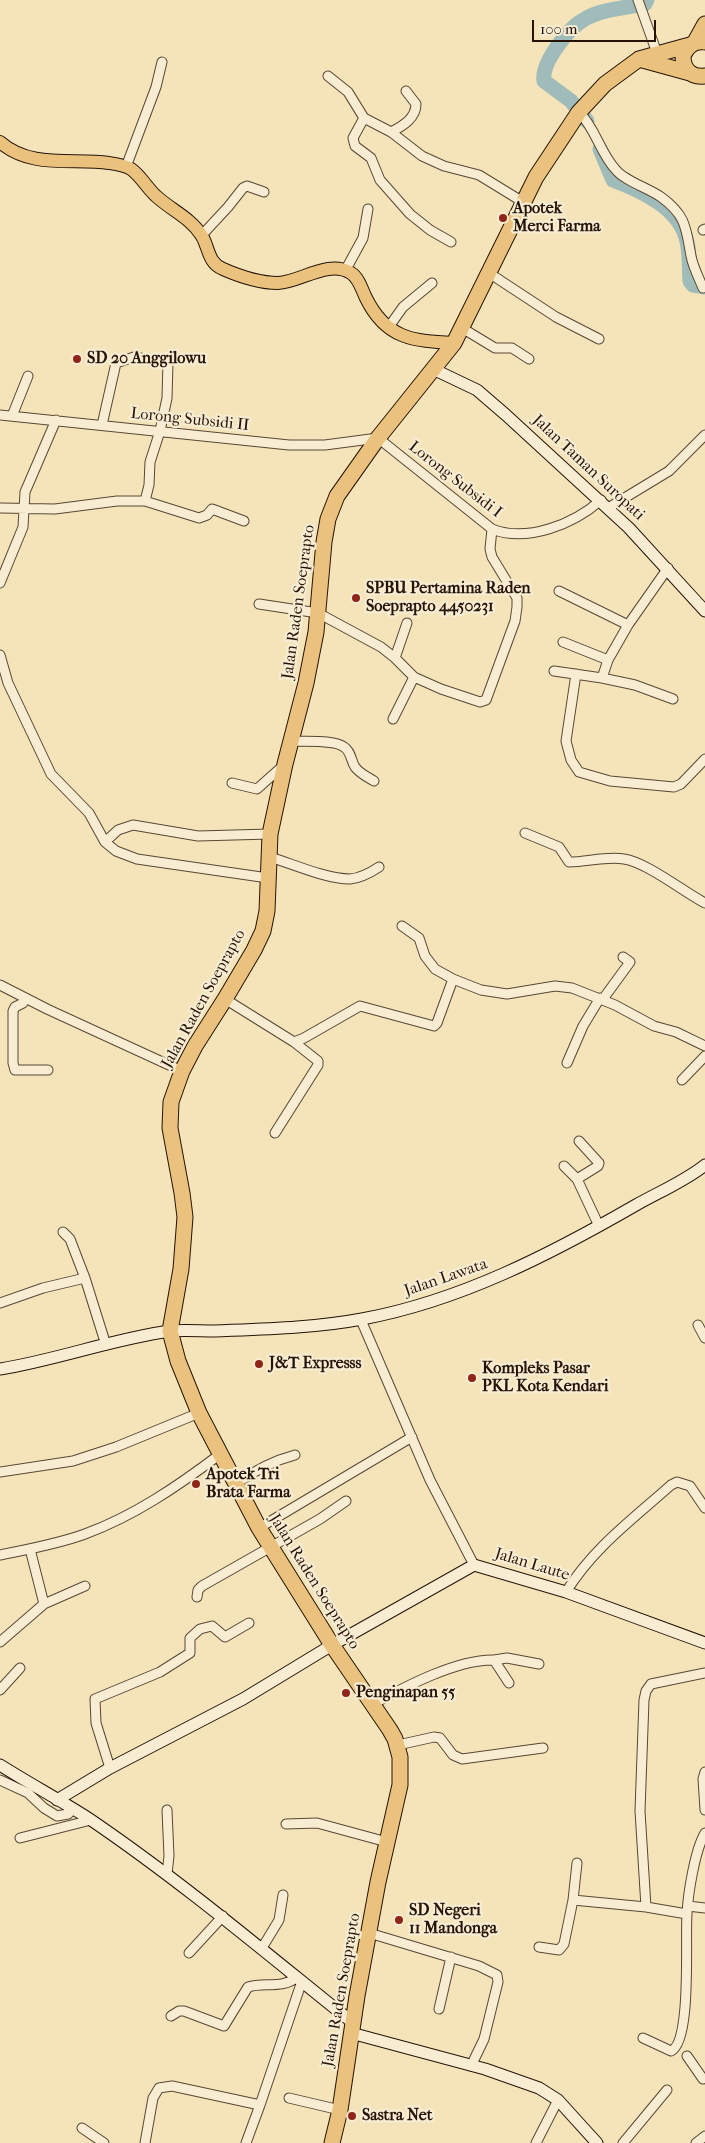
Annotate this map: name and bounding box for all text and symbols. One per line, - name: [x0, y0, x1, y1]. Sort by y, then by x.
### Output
- scale bar: [535, 10, 659, 42]
- text: 100 m: [540, 20, 578, 38]
- place label: Apotek Merci Farma: [513, 199, 601, 237]
- marker: Apotek Merci Farma: [497, 212, 509, 224]
- place label: SD 20 Anggilowu: [87, 349, 206, 369]
- marker: SD 20 Anggilowu: [71, 353, 83, 365]
- street label: Lorong Subsidi II: [130, 404, 250, 436]
- street label: Jalan Taman Suropati: [528, 411, 648, 525]
- street label: Lorong Subsidi I: [405, 438, 505, 522]
- street label: Jalan Raden Soeprapto: [279, 524, 319, 680]
- place label: SPBU Pertamina Raden Soeprapto 4450231: [366, 579, 531, 617]
- marker: SPBU Pertamina Raden Soeprapto 4450231: [350, 592, 362, 604]
- street label: Jalan Raden Soeprapto: [158, 926, 250, 1072]
- street label: Jalan Lawata: [402, 1255, 490, 1301]
- place label: J&T Expresss: [269, 1354, 361, 1374]
- marker: J&T Expresss: [253, 1358, 265, 1370]
- place label: Kompleks Pasar PKL Kota Kendari: [482, 1359, 608, 1397]
- marker: Kompleks Pasar PKL Kota Kendari: [466, 1372, 478, 1384]
- place label: Apotek Tri Brata Farma: [206, 1465, 291, 1503]
- marker: Apotek Tri Brata Farma: [190, 1478, 202, 1490]
- street label: Jalan Raden Soeprapto: [265, 1511, 363, 1653]
- street label: Jalan Laute: [492, 1545, 572, 1585]
- place label: Penginapan 55: [356, 1683, 455, 1703]
- marker: Penginapan 55: [340, 1687, 352, 1699]
- place label: SD Negeri 11 Mandonga: [409, 1901, 497, 1939]
- street label: Jalan Raden Soeprapto: [319, 1912, 365, 2068]
- marker: SD Negeri 11 Mandonga: [393, 1914, 405, 1926]
- place label: Sastra Net: [362, 2106, 432, 2126]
- marker: Sastra Net: [346, 2110, 358, 2122]

